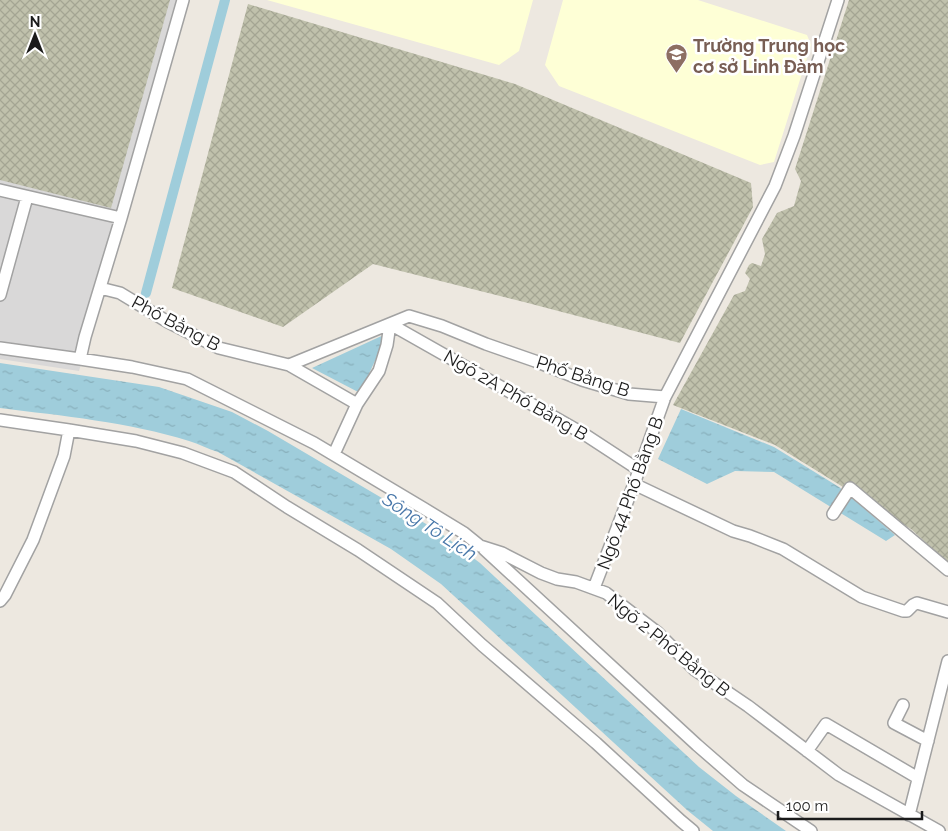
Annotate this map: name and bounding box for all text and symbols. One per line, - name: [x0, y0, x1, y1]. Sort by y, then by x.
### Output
- north arrow: [10, 10, 60, 60]
- text: N: [30, 14, 40, 30]
- place label: Trường Trung học cơ sở Linh Đàm: [693, 35, 845, 77]
- school or university icon: Trường Trung học cơ sở Linh Đàm: [665, 43, 689, 74]
- street label: Phố Bằng B: [128, 291, 224, 355]
- street label: Ngõ 2A Phố Bằng B: [440, 345, 592, 445]
- street label: Phố Bằng B: [534, 351, 632, 401]
- street label: Ngõ 44 Phố Bằng B: [593, 414, 667, 572]
- water label: Sông Tô Lịch: [378, 487, 481, 565]
- street label: Ngõ 2 Phố Bằng B: [604, 589, 734, 701]
- scale bar: [778, 788, 922, 820]
- text: 100 m: [786, 797, 828, 815]

